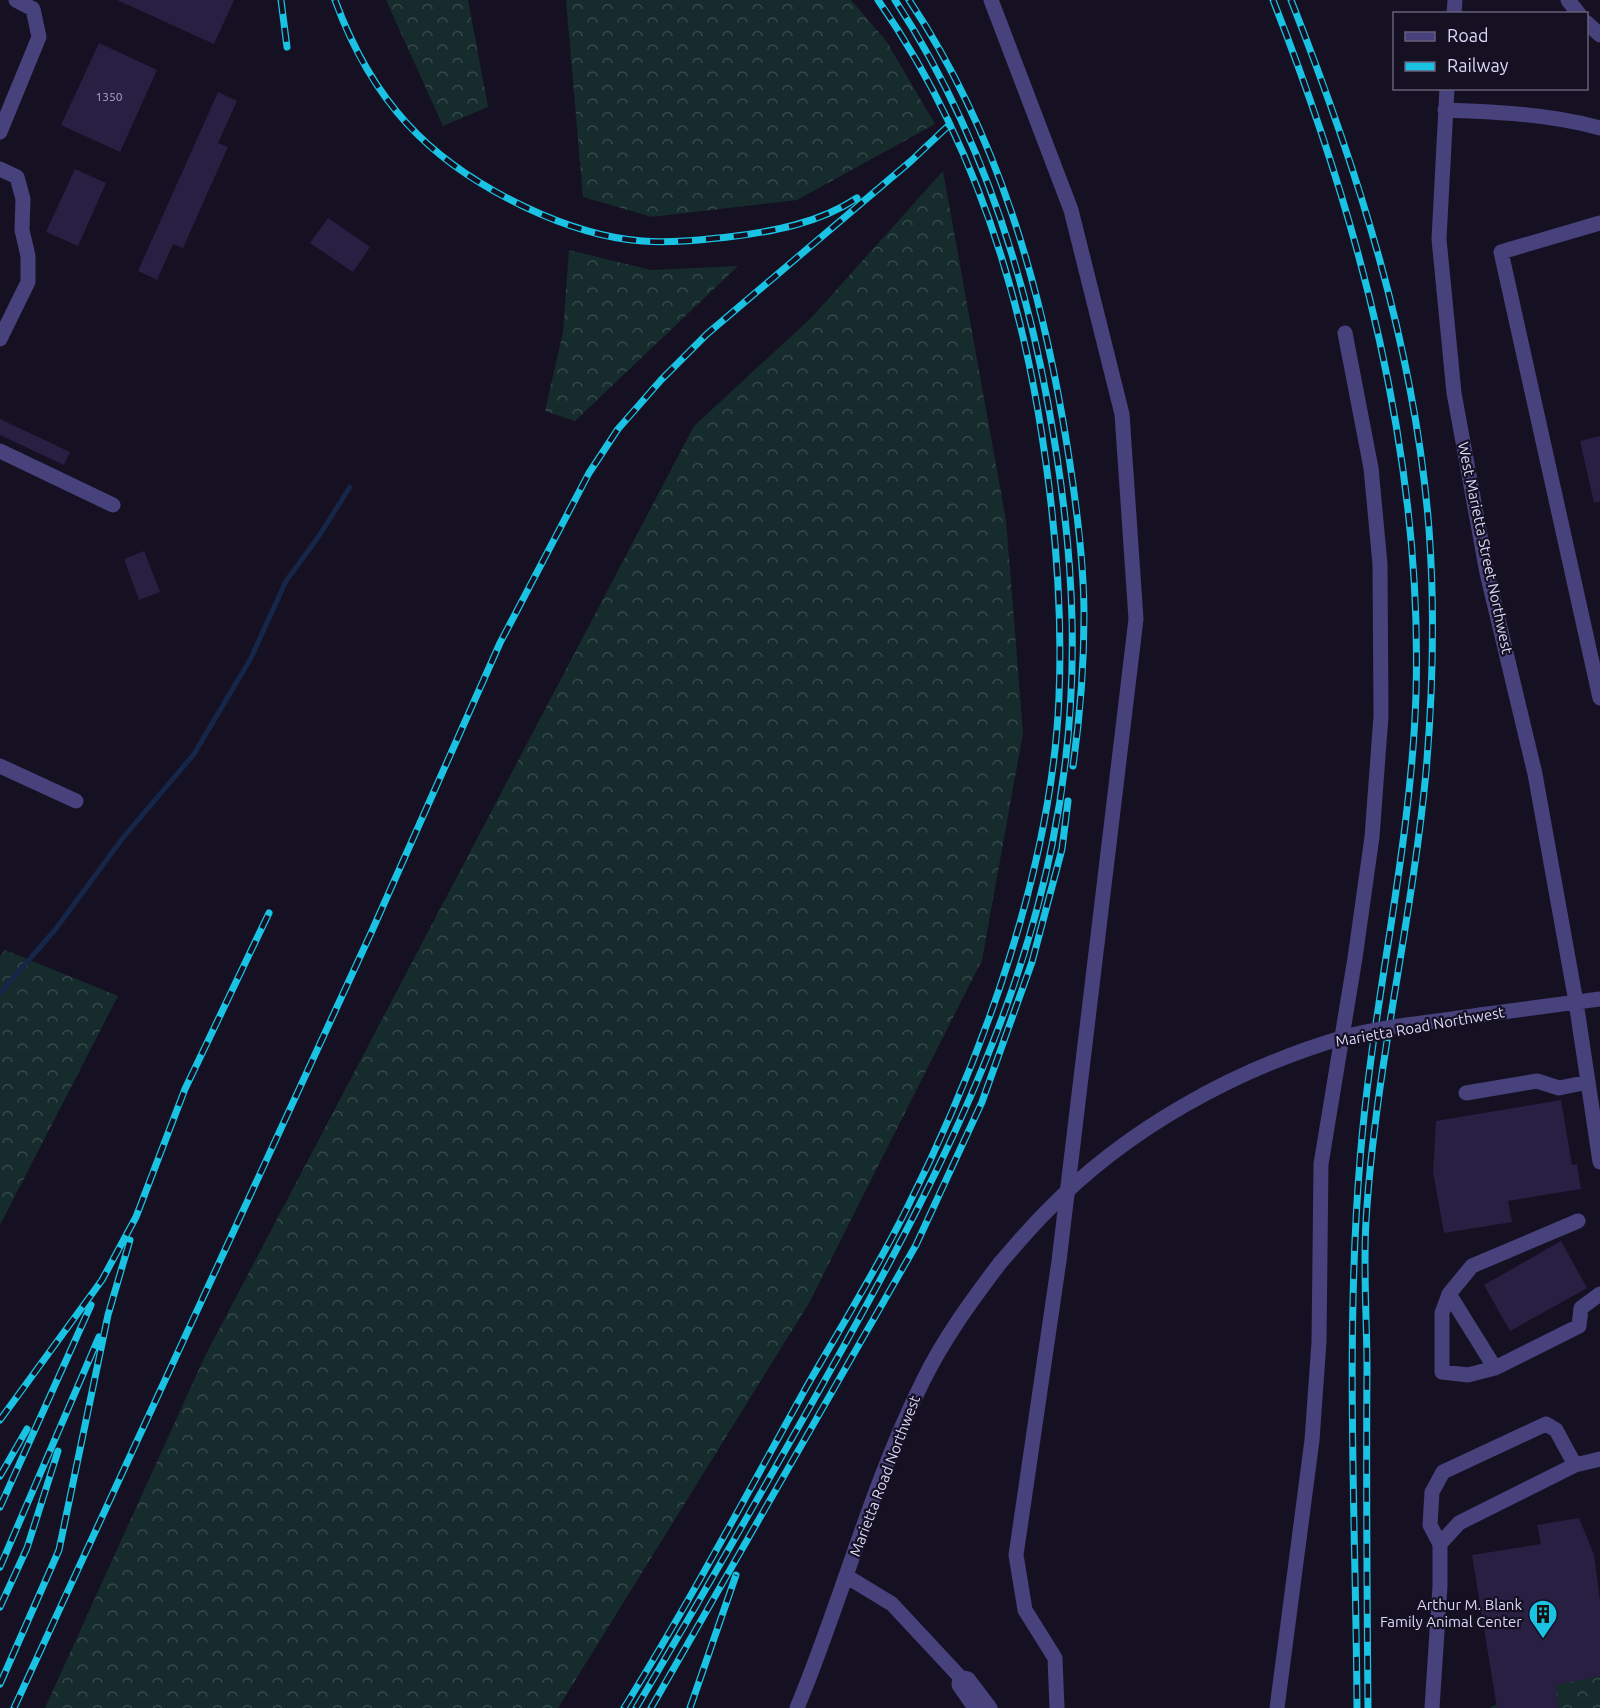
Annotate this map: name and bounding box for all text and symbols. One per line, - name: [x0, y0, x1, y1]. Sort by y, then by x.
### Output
- legend: [1393, 12, 1588, 90]
- text: Road: [1447, 25, 1489, 45]
- text: Railway: [1447, 55, 1509, 75]
- house number: 1350: [95, 90, 123, 103]
- street label: West Marietta Street Northwest: [1455, 440, 1516, 656]
- street label: Marietta Road Northwest: [1334, 1003, 1506, 1050]
- street label: Marietta Road Northwest: [846, 1393, 923, 1559]
- place label: Arthur M. Blank Family Animal Center: [1380, 1596, 1522, 1630]
- building icon: Arthur M. Blank Family Animal Center: [1527, 1598, 1559, 1640]

